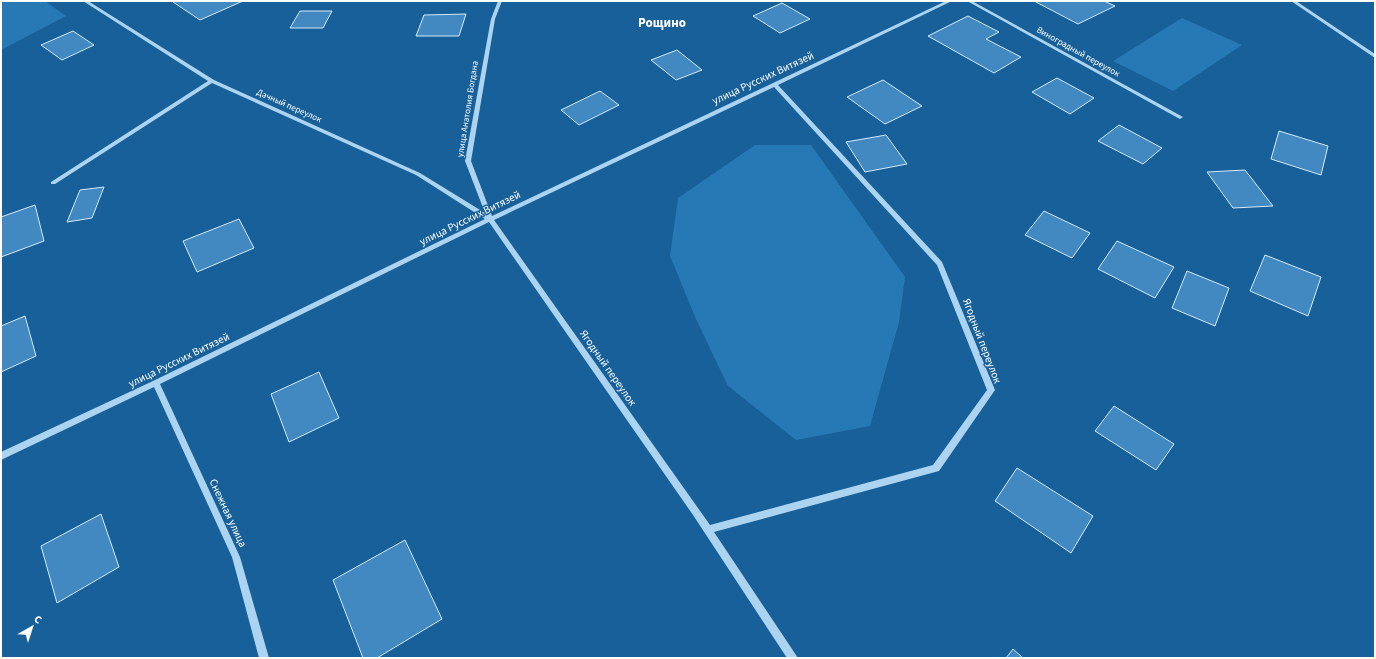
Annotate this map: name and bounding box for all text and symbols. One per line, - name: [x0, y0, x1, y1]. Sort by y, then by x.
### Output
- district label: Рощино: [638, 14, 686, 32]
- street label: Виноградный переулок: [1034, 24, 1122, 81]
- street label: улица Русских Витязей: [710, 48, 816, 108]
- street label: улица Анатолия Богдана: [454, 60, 482, 158]
- street label: Дачный переулок: [254, 86, 324, 126]
- street label: улица Русских Витязей: [417, 187, 523, 249]
- street label: Ягодный переулок: [959, 296, 1005, 386]
- street label: Ягодный переулок: [576, 327, 640, 410]
- street label: улица Русских Витязей: [126, 329, 232, 391]
- street label: Снежная улица: [206, 476, 250, 550]
- north arrow: [12, 607, 52, 647]
- text: С: [31, 612, 46, 628]

